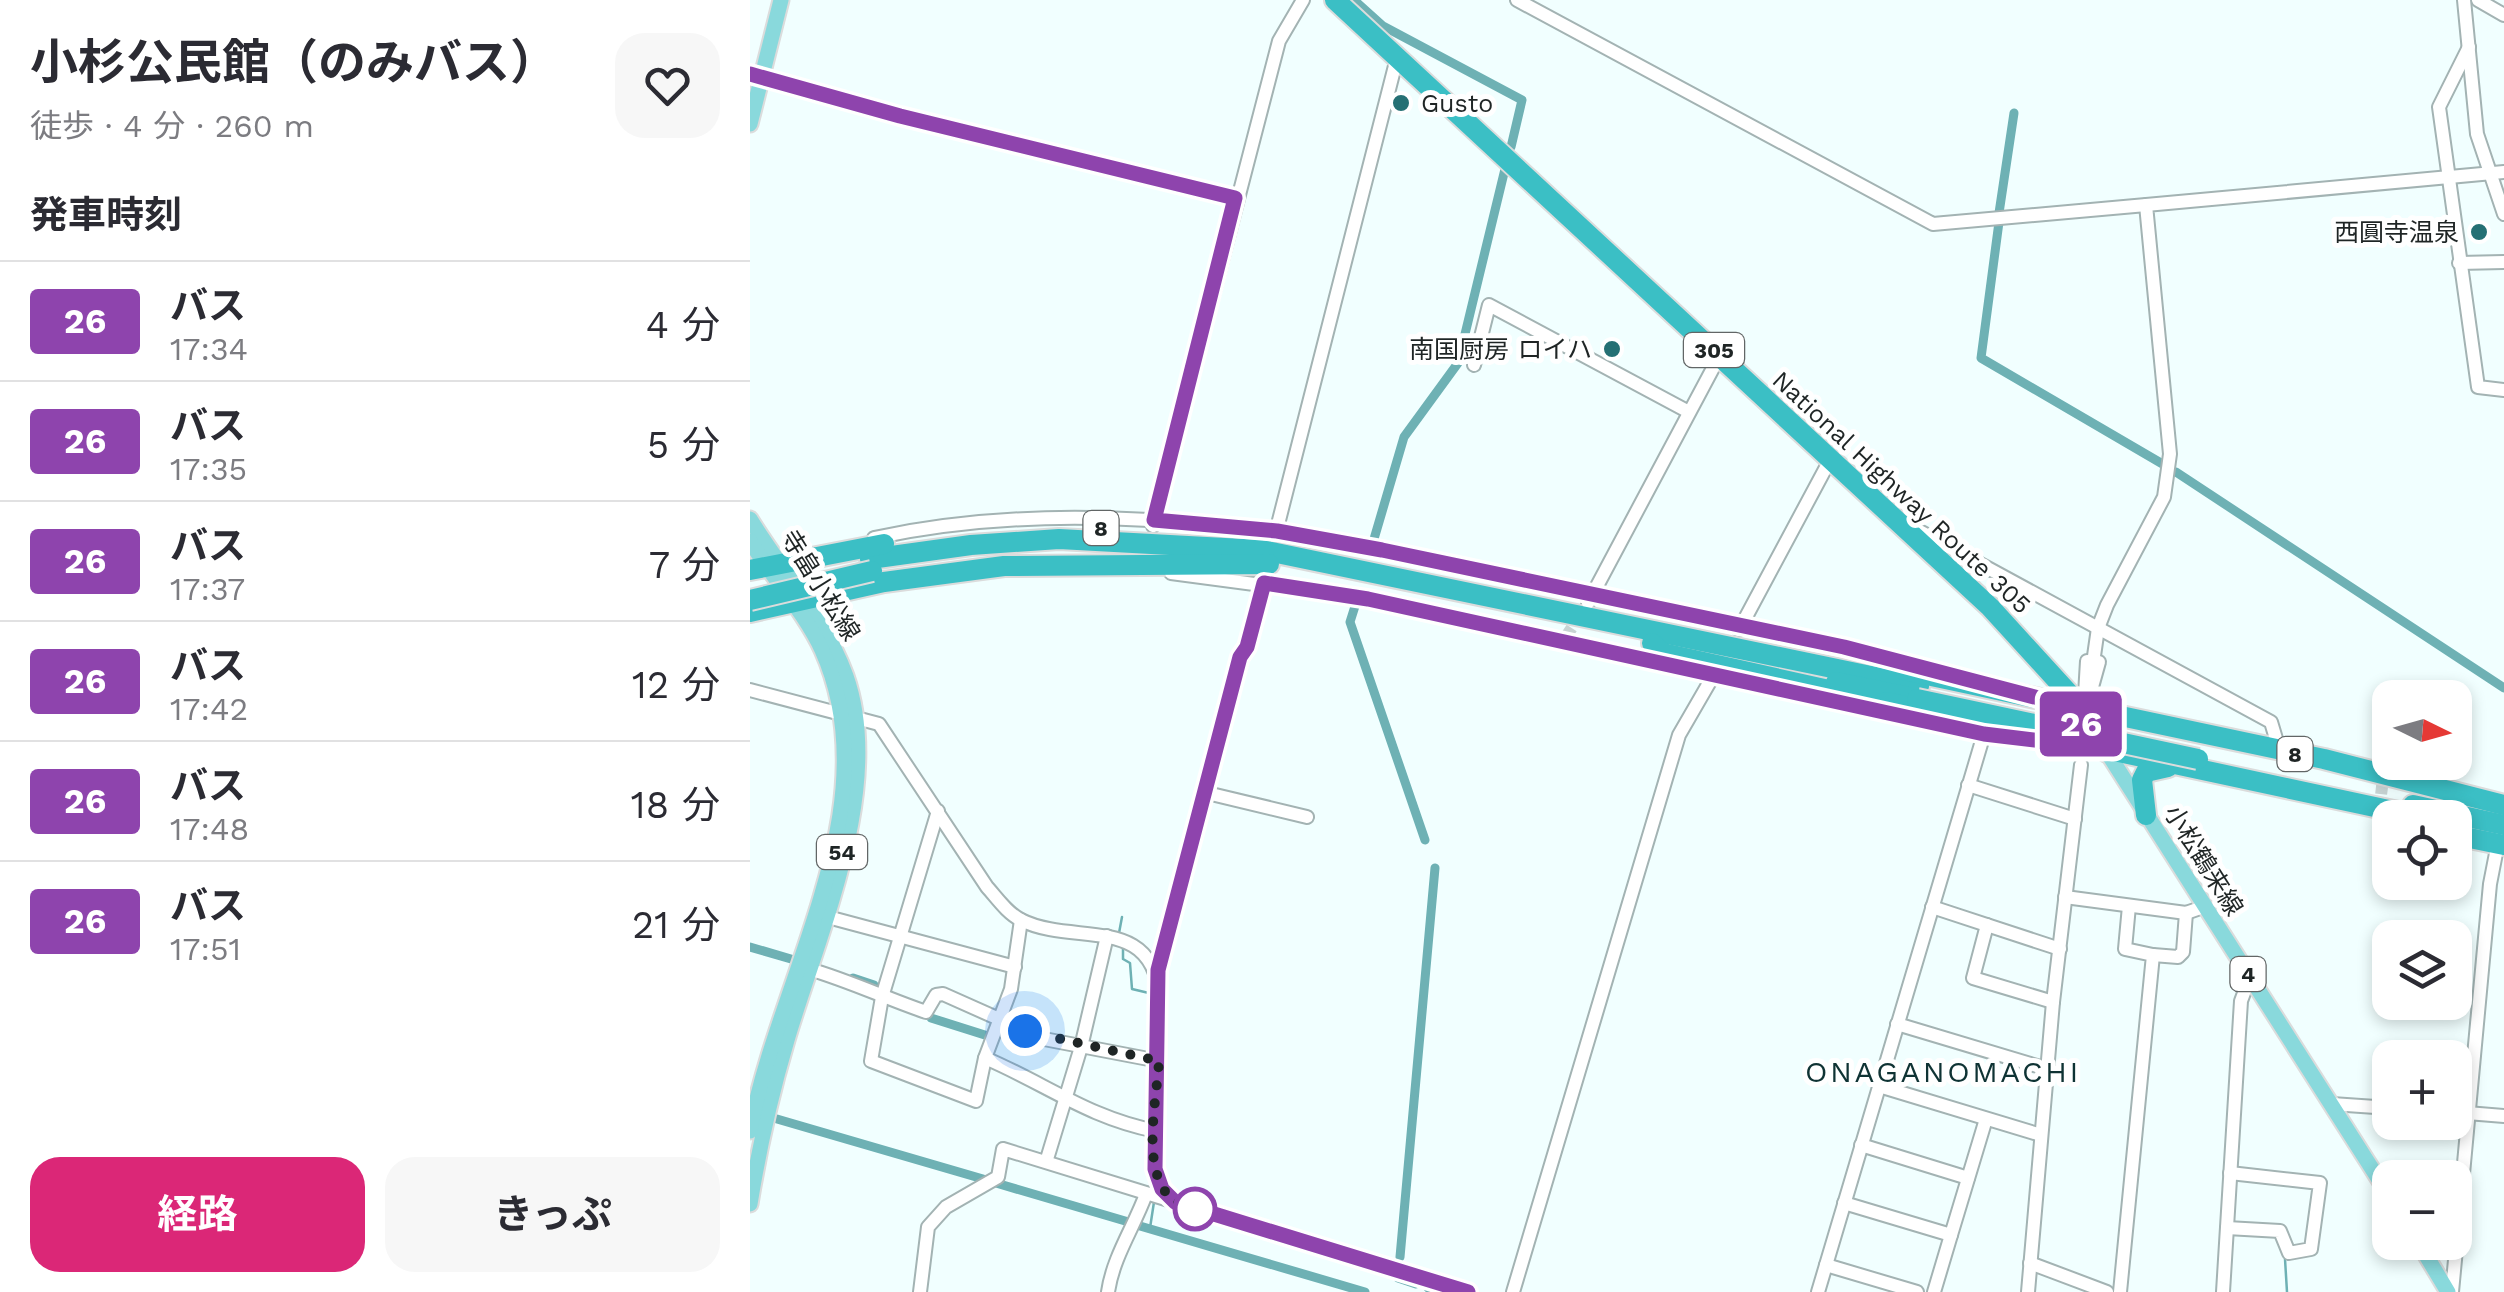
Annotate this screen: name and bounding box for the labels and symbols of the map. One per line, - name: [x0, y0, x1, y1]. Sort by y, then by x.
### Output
- place label: Gusto: [1421, 89, 1493, 118]
- marker: Gusto: [1390, 92, 1412, 114]
- place label: 西圓寺温泉: [2334, 218, 2459, 247]
- marker: 西圓寺温泉: [2468, 221, 2490, 243]
- road number: 305: [1684, 333, 1744, 367]
- place label: 南国厨房 ロイハ: [1409, 335, 1592, 364]
- marker: 南国厨房 ロイハ: [1601, 338, 1623, 360]
- street label: National Highway Route 305: [1767, 365, 2037, 620]
- road number: 8: [1084, 511, 1118, 545]
- street label: 寺畠小松線: [775, 525, 866, 646]
- north arrow: [2372, 680, 2472, 780]
- line badge: 26: [2036, 692, 2126, 756]
- road number: 8: [2278, 737, 2312, 771]
- street label: 小松鶴来線: [2158, 800, 2249, 921]
- road number: 54: [817, 835, 867, 869]
- road number: 4: [2230, 957, 2266, 991]
- your location: [1000, 1006, 1050, 1056]
- district label: ONAGANOMACHI: [1805, 1054, 2081, 1089]
- unlabelled marker: [1174, 1188, 1216, 1230]

